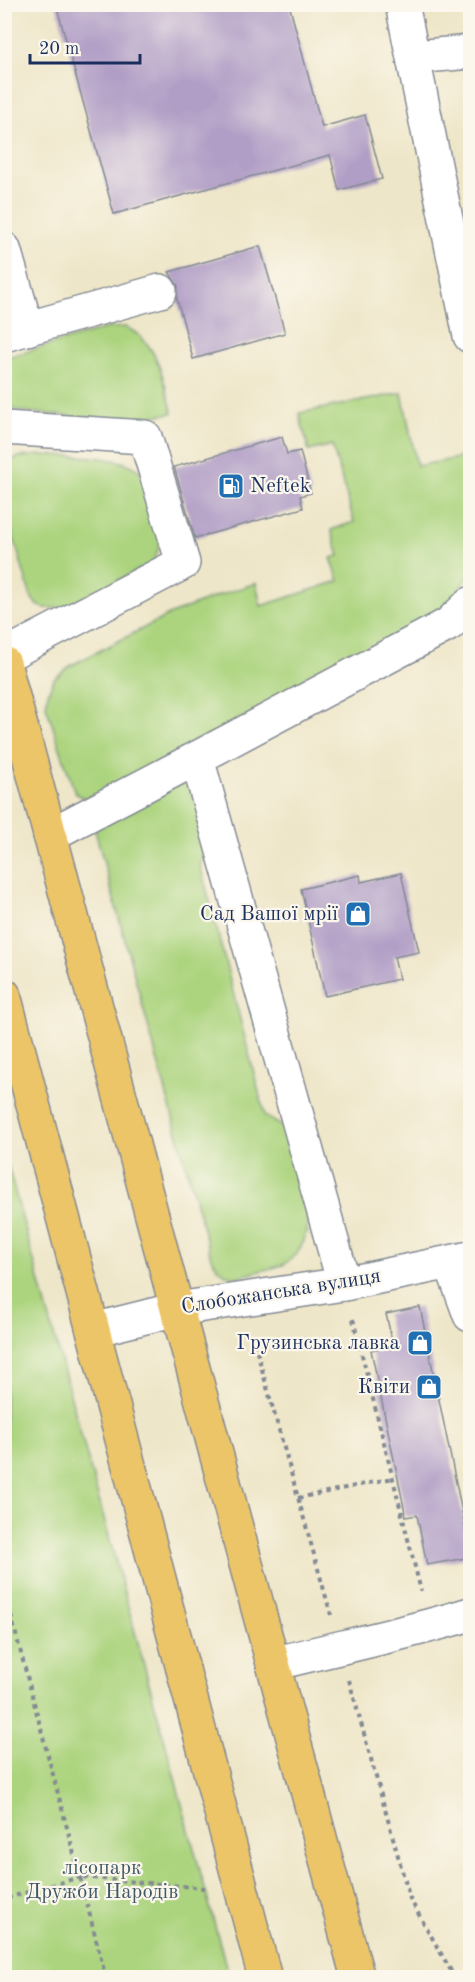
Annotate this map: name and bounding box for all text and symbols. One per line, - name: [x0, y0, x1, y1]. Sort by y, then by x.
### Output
- scale bar: [30, 27, 140, 65]
- text: 20 m: [39, 40, 79, 58]
- fuel station icon: Neftek: [216, 471, 246, 501]
- place label: Neftek: [250, 476, 311, 497]
- shop icon: Сад Вашої мрії: [343, 899, 373, 929]
- place label: Сад Вашої мрії: [200, 904, 338, 925]
- street label: Слобожанська вулиця: [180, 1266, 382, 1318]
- shop icon: Грузинська лавка: [405, 1328, 435, 1358]
- place label: Грузинська лавка: [236, 1333, 400, 1354]
- shop icon: Квіти: [414, 1372, 444, 1402]
- place label: Квіти: [358, 1377, 410, 1398]
- park label: лісопарк Дружби Народів: [26, 1858, 178, 1903]

